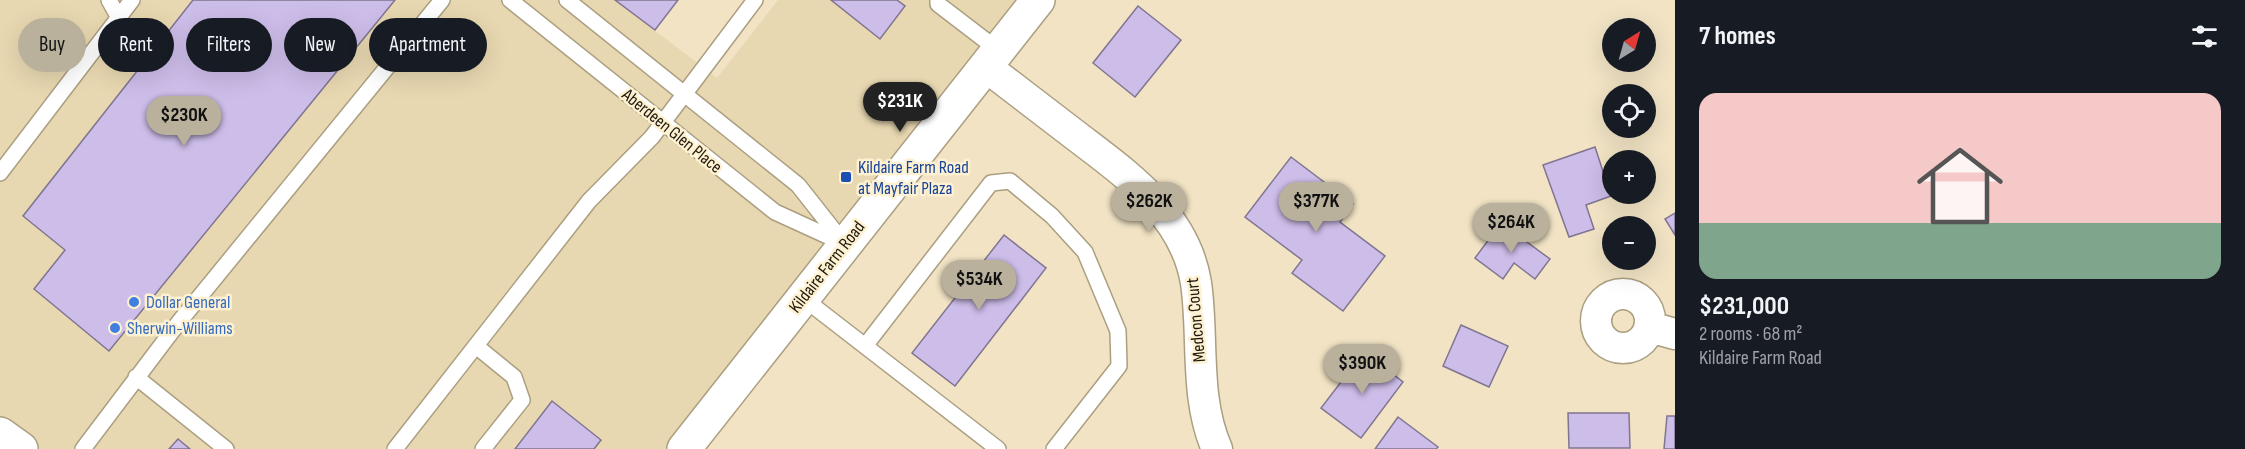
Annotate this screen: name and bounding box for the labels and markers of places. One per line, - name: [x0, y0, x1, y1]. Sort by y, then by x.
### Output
- pin: $231K: [858, 82, 942, 133]
- pin: $230K: [142, 96, 226, 147]
- place label: Kildaire Farm Road at Mayfair Plaza: [858, 157, 969, 199]
- marker: Kildaire Farm Road at Mayfair Plaza: [839, 170, 853, 184]
- pin: $262K: [1107, 182, 1191, 233]
- pin: $377K: [1274, 182, 1358, 233]
- pin: $264K: [1469, 203, 1553, 254]
- pin: $534K: [937, 260, 1021, 311]
- place label: Dollar General: [146, 292, 230, 313]
- marker: Dollar General: [127, 295, 141, 309]
- place label: Sherwin-Williams: [127, 318, 233, 339]
- marker: Sherwin-Williams: [108, 321, 122, 335]
- pin: $390K: [1320, 344, 1404, 395]

